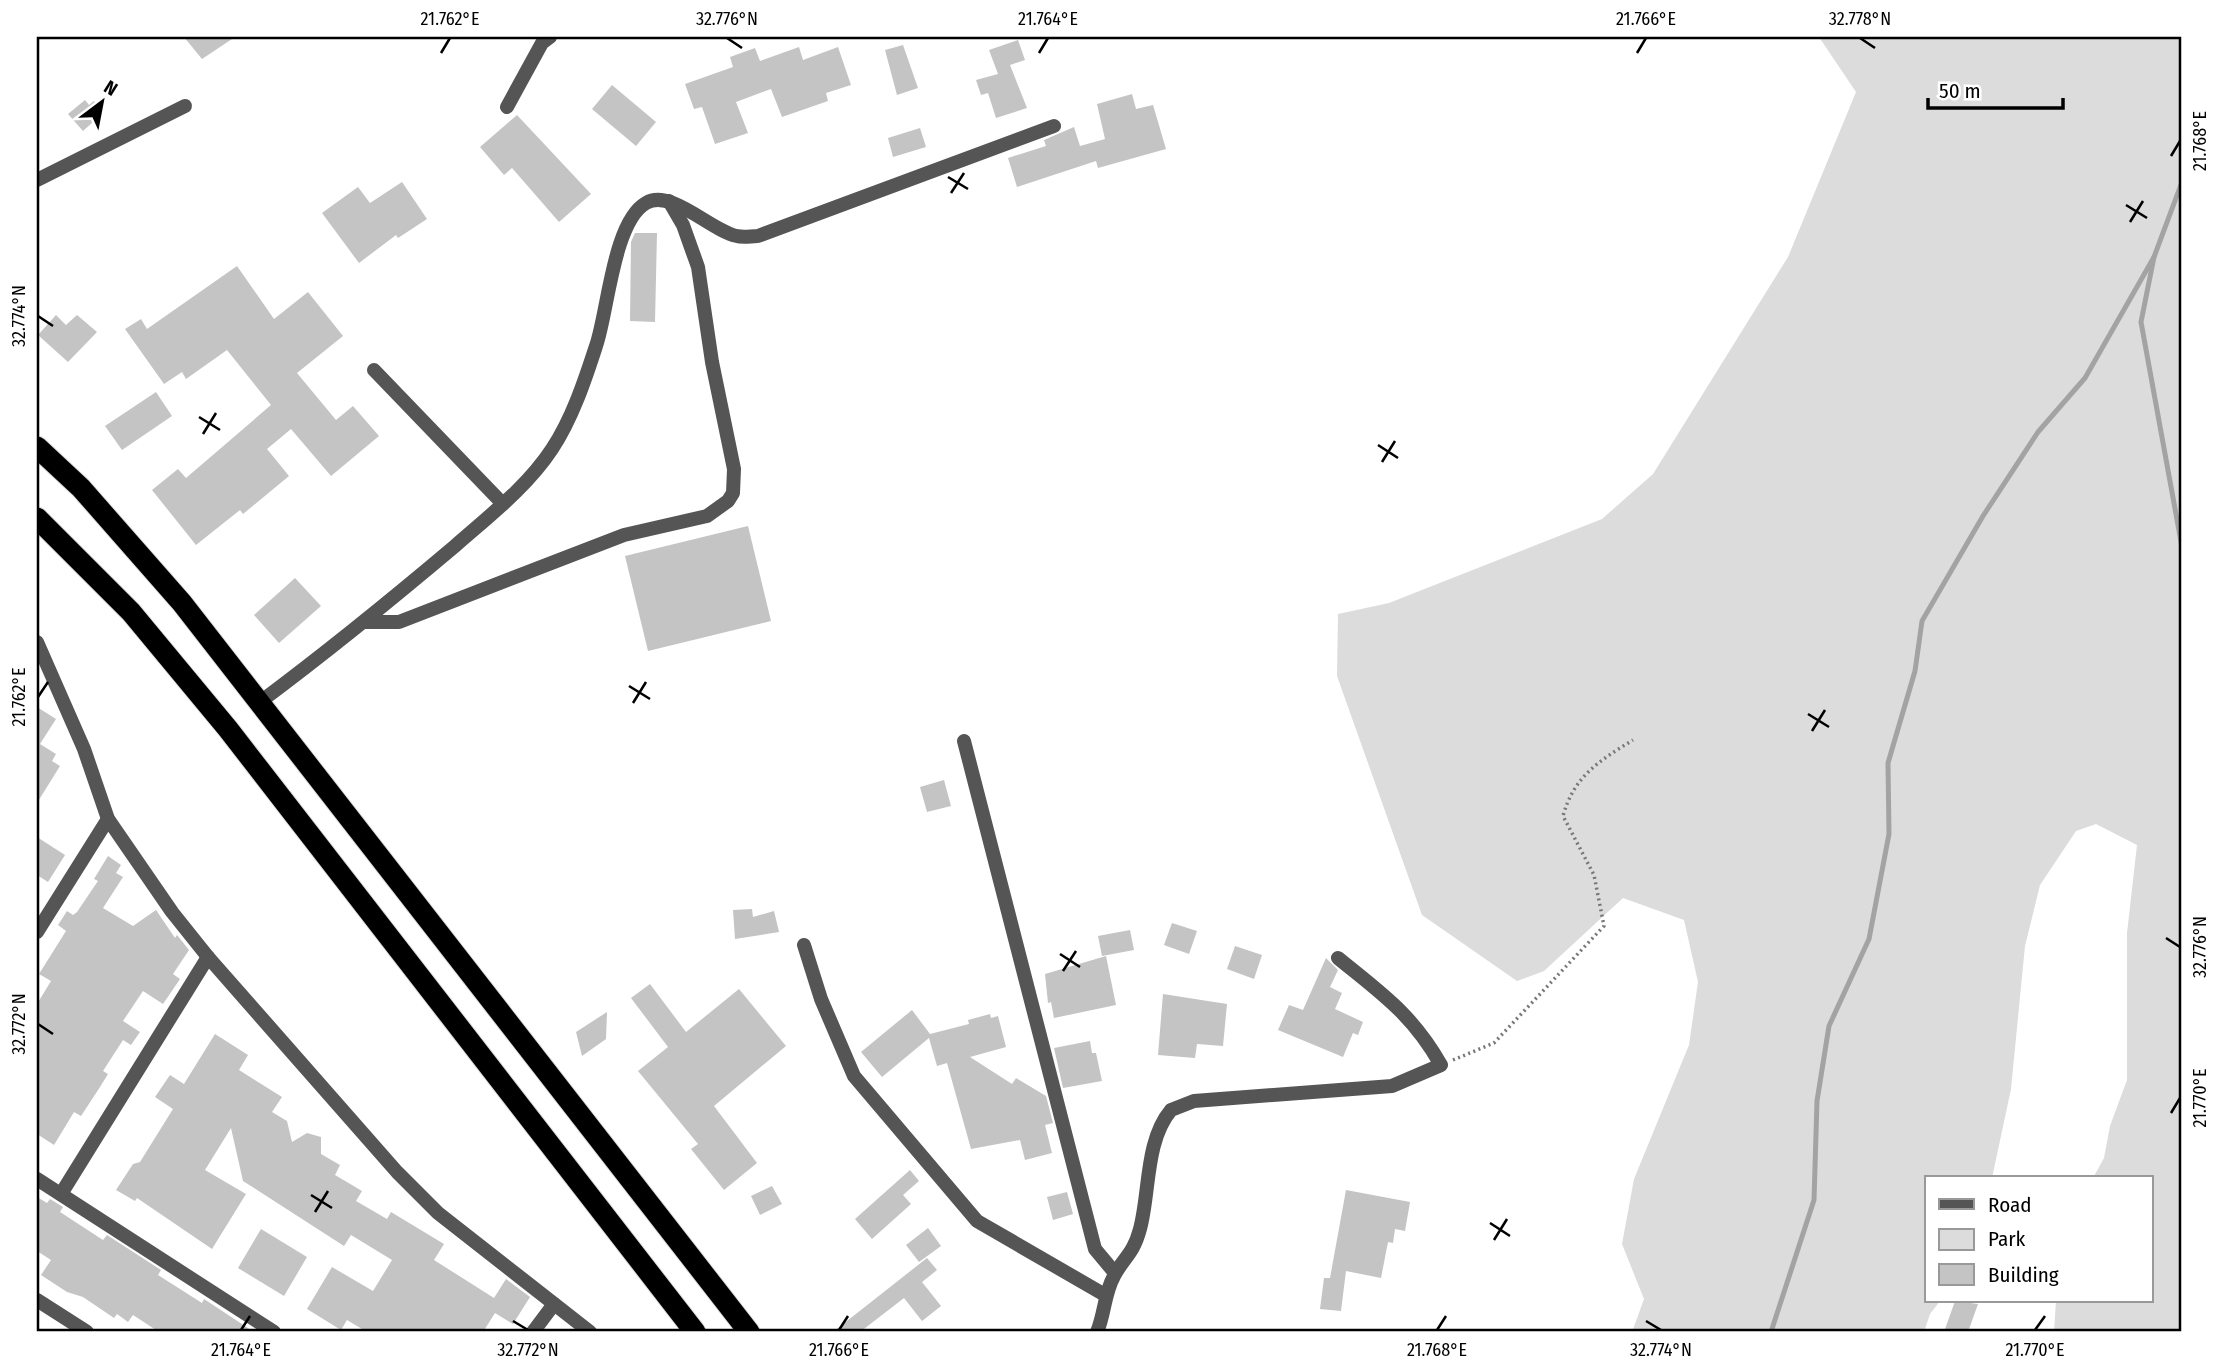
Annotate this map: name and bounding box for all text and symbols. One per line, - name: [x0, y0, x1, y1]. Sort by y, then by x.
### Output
- text: 21.762°E: [421, 8, 479, 30]
- text: 32.776°N: [696, 8, 758, 30]
- text: 21.764°E: [1018, 8, 1078, 30]
- text: 21.766°E: [1616, 8, 1676, 30]
- text: 32.778°N: [1829, 8, 1891, 30]
- north arrow: [66, 66, 136, 136]
- scale bar: [1928, 66, 2063, 110]
- text: N: [100, 75, 122, 101]
- text: 50 m: [1939, 78, 1981, 104]
- text: 21.768°E: [2189, 111, 2211, 171]
- text: 32.774°N: [8, 285, 30, 347]
- text: 21.762°E: [8, 668, 30, 726]
- text: 32.776°N: [2189, 916, 2211, 978]
- text: 32.772°N: [8, 993, 30, 1055]
- text: 21.770°E: [2189, 1068, 2211, 1128]
- legend: [1925, 1176, 2152, 1302]
- text: Road: [1988, 1192, 2032, 1218]
- text: Park: [1988, 1226, 2026, 1252]
- text: Building: [1988, 1262, 2059, 1288]
- text: 21.764°E: [211, 1339, 271, 1361]
- text: 32.772°N: [497, 1339, 559, 1361]
- text: 21.766°E: [809, 1339, 869, 1361]
- text: 21.768°E: [1407, 1339, 1467, 1361]
- text: 32.774°N: [1630, 1339, 1692, 1361]
- text: 21.770°E: [2005, 1339, 2065, 1361]

